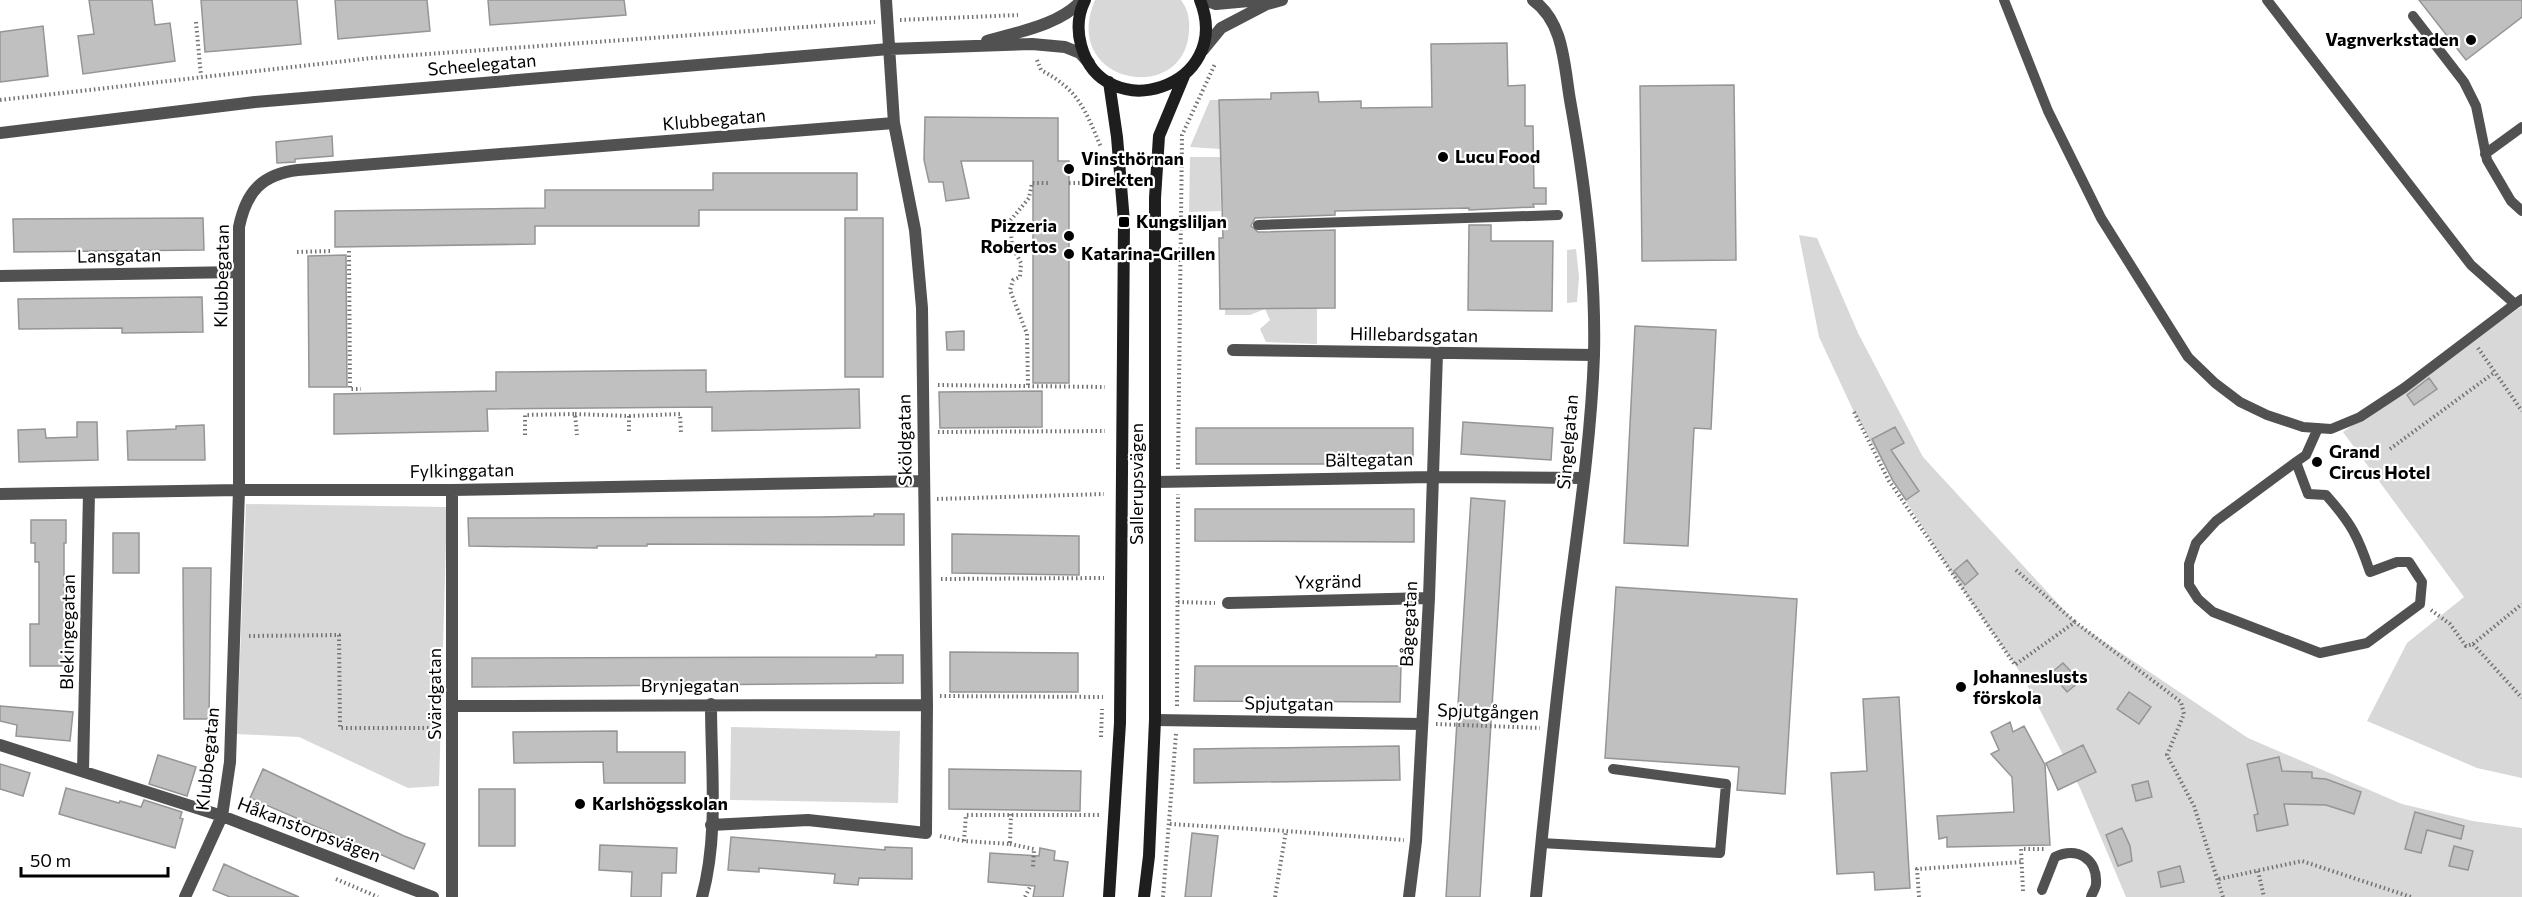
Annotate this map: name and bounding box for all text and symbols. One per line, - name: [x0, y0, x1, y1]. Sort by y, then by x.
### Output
- place label: Vagnverkstaden: [2325, 28, 2459, 50]
- marker: Vagnverkstaden: [2464, 33, 2478, 47]
- street label: Scheelegatan: [427, 48, 537, 80]
- street label: Klubbegatan: [661, 104, 766, 134]
- place label: Lucu Food: [1455, 145, 1540, 167]
- place label: Vinsthörnan Direkten: [1081, 147, 1184, 190]
- marker: Lucu Food: [1436, 150, 1450, 164]
- marker: Vinsthörnan Direkten: [1062, 162, 1076, 176]
- place label: Kungsliljan: [1136, 210, 1227, 232]
- place label: Pizzeria Robertos: [980, 214, 1057, 257]
- marker: Kungsliljan: [1117, 215, 1131, 229]
- street label: Klubbegatan: [209, 224, 233, 328]
- marker: Pizzeria Robertos: [1062, 229, 1076, 243]
- place label: Katarina-Grillen: [1081, 242, 1215, 264]
- street label: Lansgatan: [77, 243, 161, 267]
- marker: Katarina-Grillen: [1062, 247, 1076, 261]
- street label: Hillebardsgatan: [1350, 322, 1478, 346]
- street label: Singelgatan: [1552, 393, 1582, 490]
- street label: Sköldgatan: [892, 394, 916, 486]
- street label: Sallerupsvägen: [1125, 423, 1147, 545]
- place label: Grand Circus Hotel: [2329, 440, 2430, 483]
- street label: Bältegatan: [1325, 447, 1413, 471]
- marker: Grand Circus Hotel: [2310, 455, 2324, 469]
- street label: Fylkinggatan: [410, 458, 514, 482]
- street label: Yxgränd: [1294, 569, 1362, 593]
- street label: Blekingegatan: [55, 574, 79, 690]
- street label: Bågegatan: [1395, 580, 1421, 668]
- street label: Svärdgatan: [423, 648, 445, 740]
- place label: Johanneslusts förskola: [1973, 665, 2088, 708]
- street label: Brynjegatan: [641, 674, 739, 696]
- marker: Johanneslusts förskola: [1954, 680, 1968, 694]
- street label: Spjutgatan: [1244, 691, 1334, 715]
- street label: Spjutgången: [1437, 698, 1539, 724]
- street label: Klubbegatan: [191, 706, 223, 812]
- street label: Håkanstorpsvägen: [235, 792, 384, 867]
- place label: Karlshögsskolan: [592, 792, 728, 814]
- marker: Karlshögsskolan: [573, 797, 587, 811]
- scale bar: [21, 840, 168, 878]
- text: 50 m: [30, 849, 71, 871]

